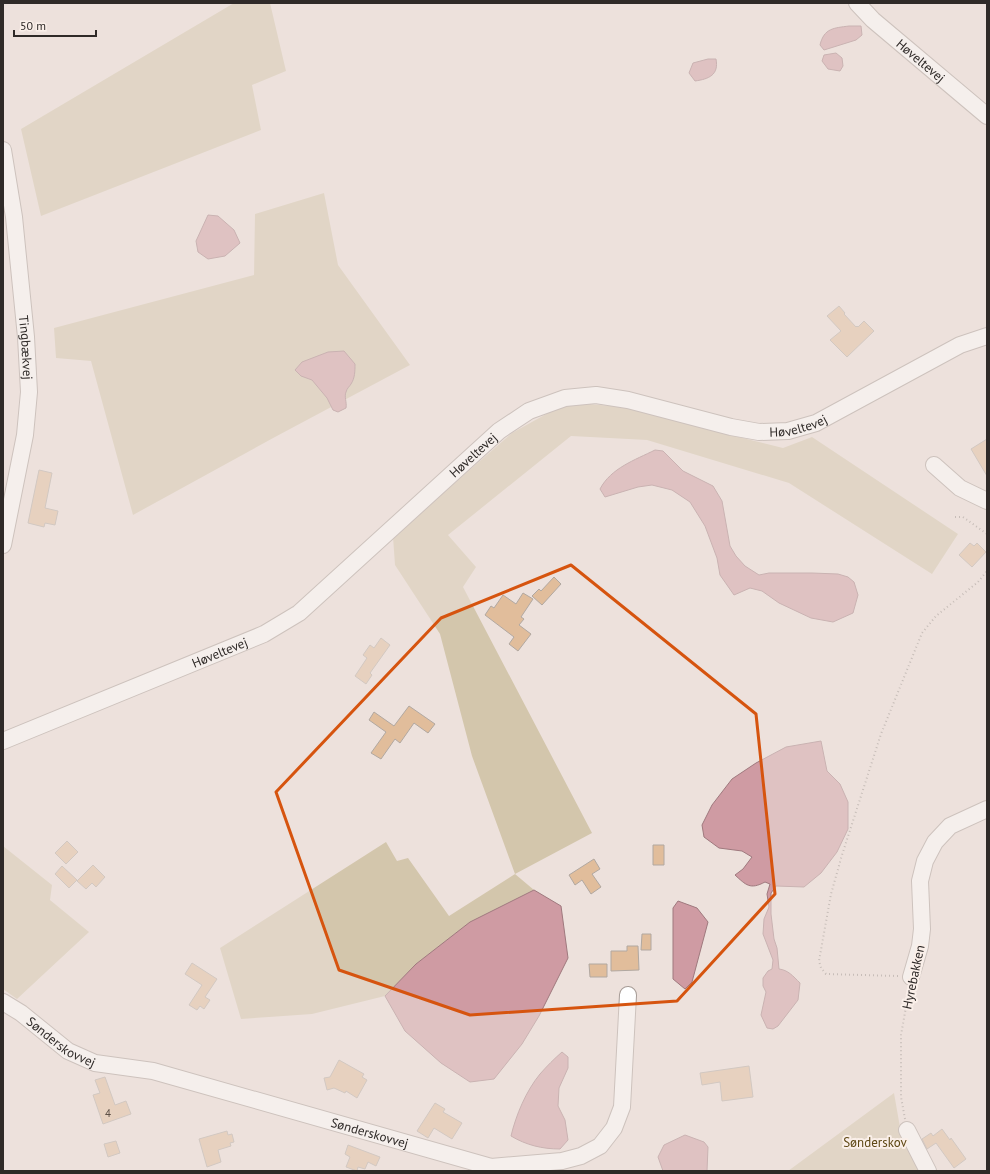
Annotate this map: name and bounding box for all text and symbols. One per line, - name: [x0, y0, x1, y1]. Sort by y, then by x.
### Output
- scale bar: [14, 12, 96, 38]
- text: 50 m: [20, 18, 46, 33]
- street label: Høveltevej: [893, 35, 949, 86]
- street label: Tingbækvej: [15, 315, 36, 380]
- street label: Høveltevej: [769, 411, 830, 441]
- street label: Høveltevej: [446, 429, 501, 481]
- street label: Høveltevej: [189, 634, 250, 672]
- street label: Hyrebakken: [898, 943, 929, 1011]
- street label: Sønderskovvej: [23, 1013, 98, 1071]
- house number: 4: [105, 1106, 111, 1120]
- street label: Sønderskovvej: [329, 1114, 410, 1152]
- park label: Sønderskov: [843, 1134, 908, 1151]

